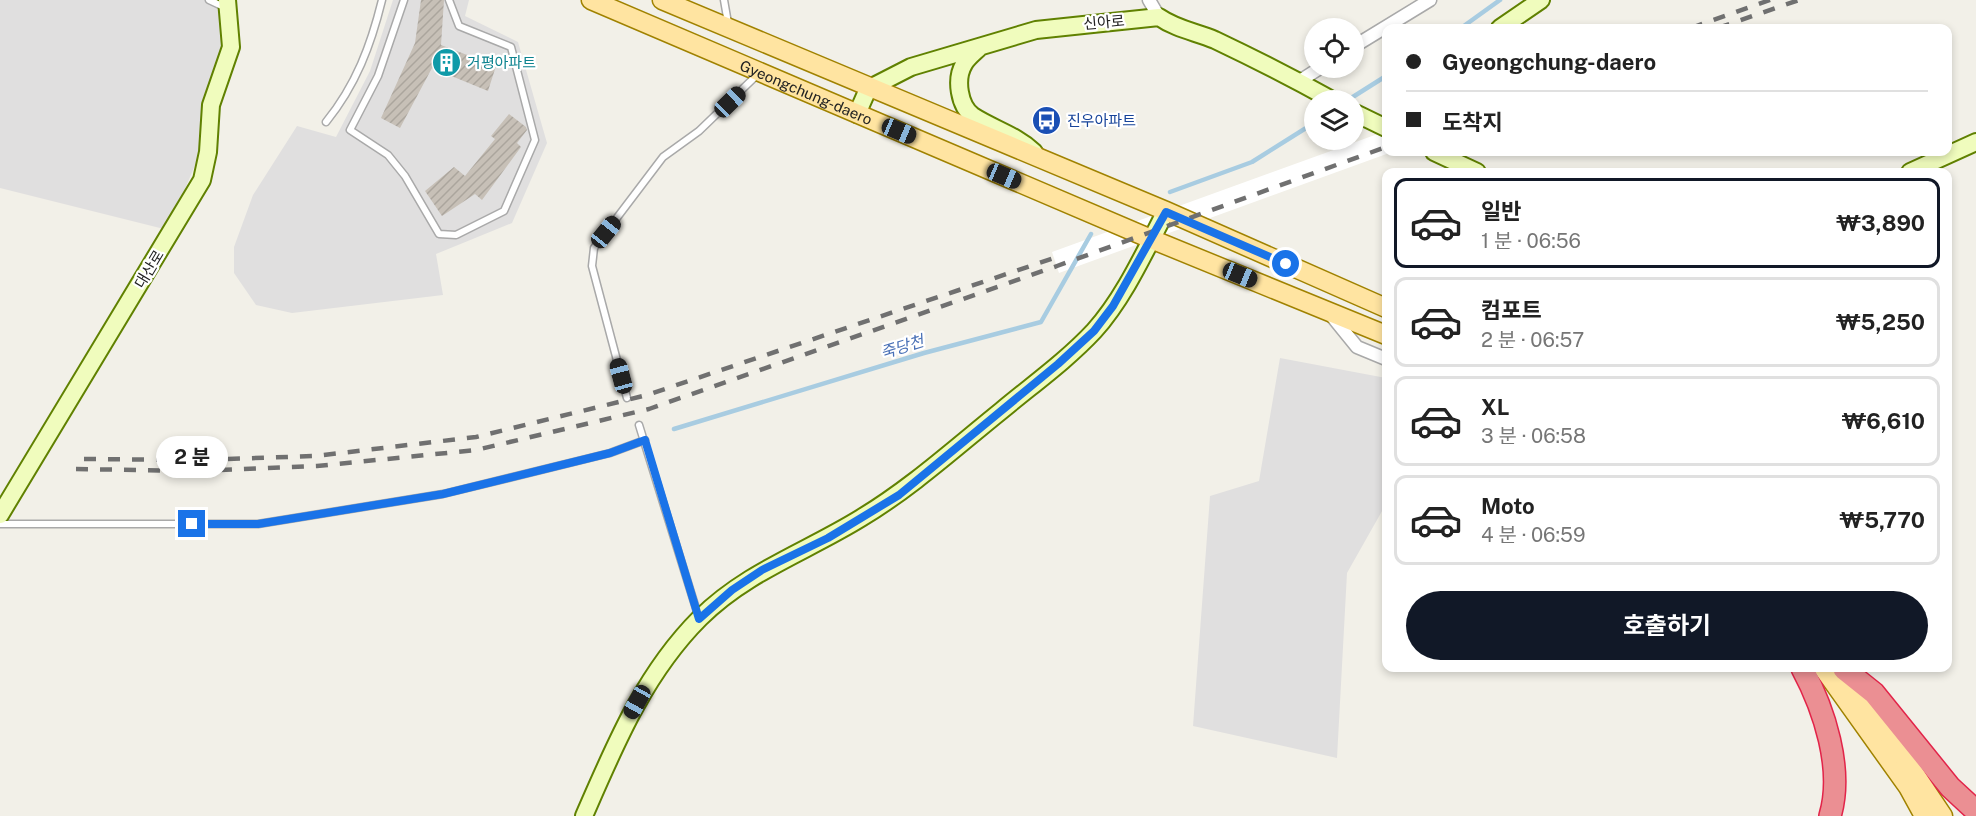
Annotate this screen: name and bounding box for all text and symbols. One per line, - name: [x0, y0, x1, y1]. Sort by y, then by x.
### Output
- street label: 신아로: [1083, 12, 1125, 32]
- map controls: [1304, 18, 1364, 150]
- button: locate: [1304, 18, 1364, 78]
- building icon: 거평아파트: [430, 46, 462, 78]
- text: Gyeongchung-daero: [1442, 49, 1656, 75]
- place label: 거평아파트: [467, 54, 536, 71]
- street label: Gyeongchung-daero: [737, 56, 875, 128]
- car: [711, 83, 749, 121]
- button: layers: [1304, 90, 1364, 150]
- bus stop icon: 진우아파트: [1030, 104, 1062, 136]
- text: 도착지: [1442, 109, 1503, 135]
- place label: 진우아파트: [1067, 112, 1136, 129]
- car: [879, 116, 919, 146]
- car: [984, 161, 1024, 191]
- icon: car: [1409, 196, 1463, 250]
- text: 일반: [1481, 198, 1521, 224]
- text: ₩3,890: [1836, 210, 1925, 236]
- car: [588, 212, 624, 252]
- text: 1 분 · 06:56: [1481, 229, 1581, 253]
- street label: 대산로: [131, 247, 167, 291]
- route start: [1272, 250, 1299, 277]
- car: [1220, 260, 1260, 290]
- icon: car: [1409, 295, 1463, 349]
- text: 컴포트: [1481, 297, 1542, 323]
- text: ₩5,250: [1836, 309, 1925, 335]
- text: 2 분 · 06:57: [1481, 328, 1584, 352]
- water label: 죽당천: [878, 331, 928, 363]
- car: [608, 356, 634, 396]
- icon: car: [1409, 394, 1463, 448]
- text: XL: [1481, 394, 1509, 420]
- text: ₩6,610: [1842, 408, 1925, 434]
- text: 3 분 · 06:58: [1481, 424, 1586, 448]
- callout: 2 분: [156, 437, 228, 479]
- text: 2 분: [174, 445, 210, 469]
- icon: car: [1409, 493, 1463, 547]
- text: Moto: [1481, 493, 1535, 519]
- text: ₩5,770: [1840, 507, 1925, 533]
- route end: [178, 510, 205, 537]
- text: 4 분 · 06:59: [1481, 523, 1585, 547]
- button: 호출하기: [1406, 591, 1928, 660]
- car: [620, 682, 654, 722]

